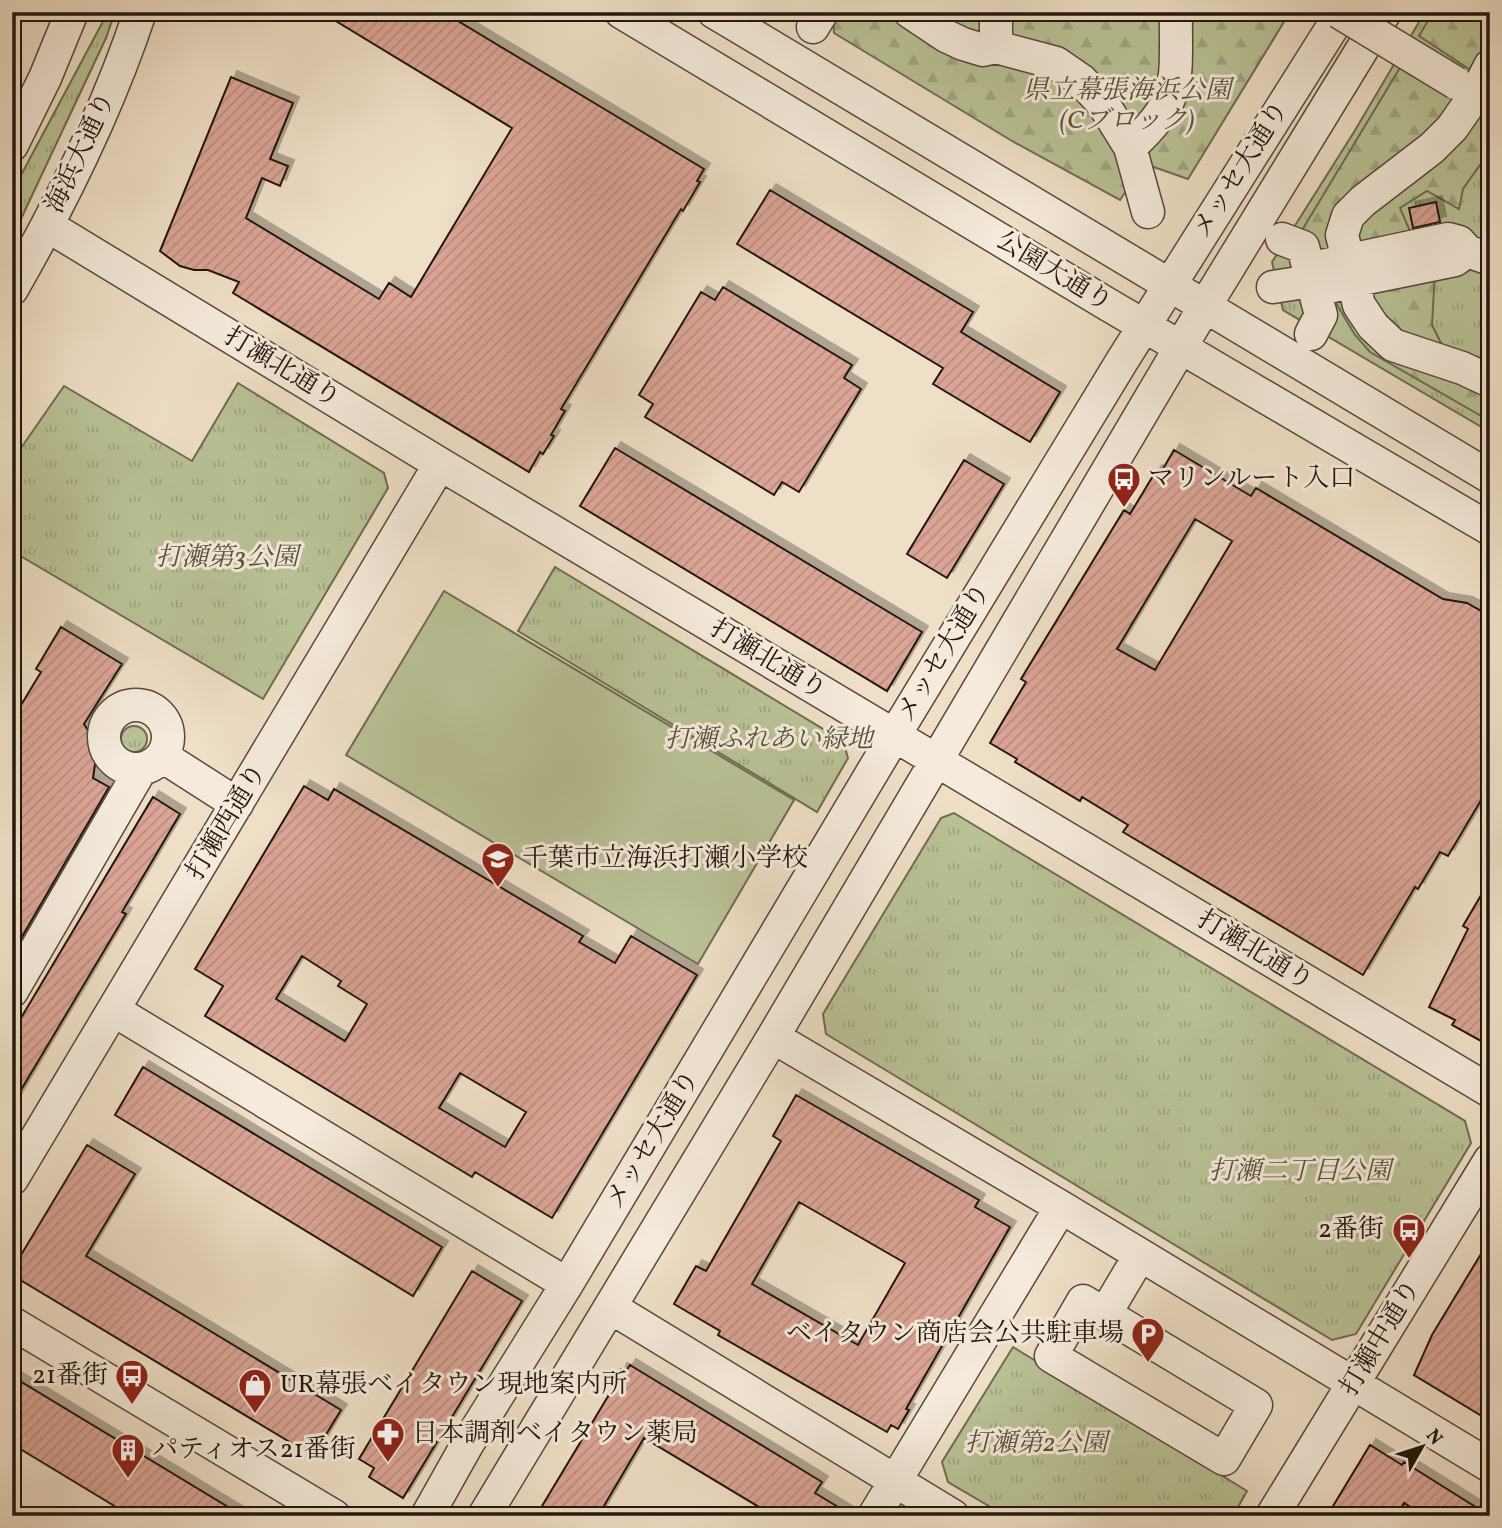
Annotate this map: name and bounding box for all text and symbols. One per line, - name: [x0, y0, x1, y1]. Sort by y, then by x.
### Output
- park label: 県立幕張海浜公園 (Cブロック): [1023, 73, 1235, 139]
- street label: 海浜大通り: [37, 86, 125, 220]
- street label: メッセ大通り: [1184, 94, 1298, 246]
- street label: 公園大通り: [989, 223, 1119, 321]
- street label: 打瀬北通り: [217, 319, 347, 417]
- bus stop icon: マリンルート入口: [1105, 460, 1143, 509]
- place label: マリンルート入口: [1148, 461, 1355, 497]
- park label: 打瀬第3公園: [156, 540, 302, 576]
- street label: メッセ大通り: [888, 577, 1000, 729]
- street label: 打瀬北通り: [703, 611, 833, 709]
- park label: 打瀬ふれあい緑地: [665, 722, 876, 758]
- street label: 打瀬西通り: [178, 757, 276, 887]
- school or university icon: 千葉市立海浜打瀬小学校: [479, 840, 517, 889]
- place label: 千葉市立海浜打瀬小学校: [522, 841, 808, 877]
- street label: 打瀬北通り: [1190, 902, 1320, 1000]
- street label: メッセ大通り: [597, 1064, 709, 1216]
- park label: 打瀬二丁目公園: [1209, 1154, 1395, 1190]
- bus stop icon: 2番街: [1390, 1211, 1428, 1260]
- place label: 2番街: [1318, 1212, 1384, 1248]
- street label: 打瀬中通り: [1332, 1273, 1430, 1403]
- parking icon: ベイタウン商店会公共駐車場: [1129, 1315, 1167, 1364]
- place label: ベイタウン商店会公共駐車場: [786, 1316, 1124, 1352]
- bus stop icon: 21番街: [113, 1357, 151, 1406]
- place label: 21番街: [32, 1358, 108, 1394]
- shop icon: UR幕張ベイタウン現地案内所: [236, 1366, 274, 1415]
- place label: UR幕張ベイタウン現地案内所: [280, 1367, 627, 1403]
- north arrow: [1386, 1412, 1456, 1482]
- pharmacy icon: 日本調剤ベイタウン薬局: [369, 1415, 407, 1464]
- place label: 日本調剤ベイタウン薬局: [412, 1416, 698, 1452]
- text: N: [1419, 1424, 1448, 1451]
- park label: 打瀬第2公園: [965, 1426, 1111, 1462]
- building icon: パティオス21番街: [109, 1431, 147, 1480]
- place label: パティオス21番街: [152, 1432, 356, 1468]

